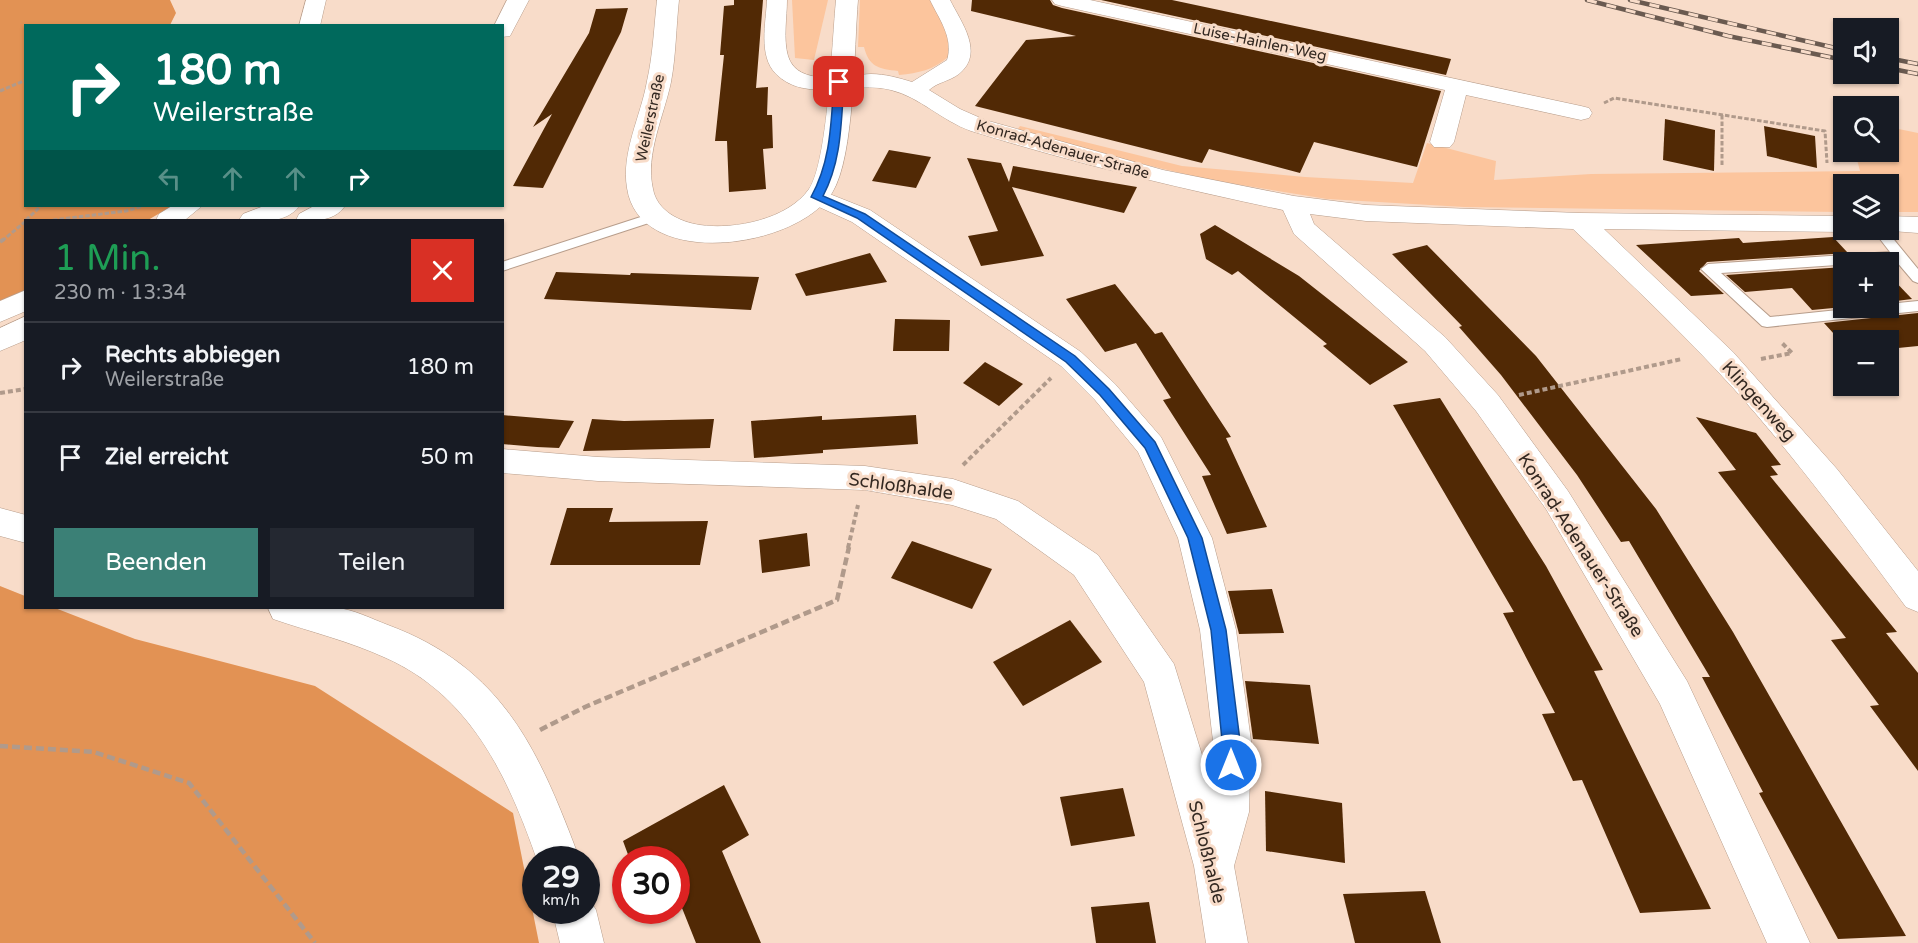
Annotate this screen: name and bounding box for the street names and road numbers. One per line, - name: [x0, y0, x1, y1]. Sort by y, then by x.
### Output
- street label: Luise-Hainlen-Weg: [1192, 19, 1328, 65]
- street label: Weilerstraße: [632, 72, 668, 164]
- street label: Konrad-Adenauer-Straße: [974, 116, 1152, 182]
- street label: Klingenweg: [1717, 356, 1801, 446]
- street label: Konrad-Adenauer-Straße: [1513, 449, 1649, 641]
- street label: Schloßhalde: [847, 468, 955, 504]
- street label: Schloßhalde: [1184, 798, 1230, 906]

